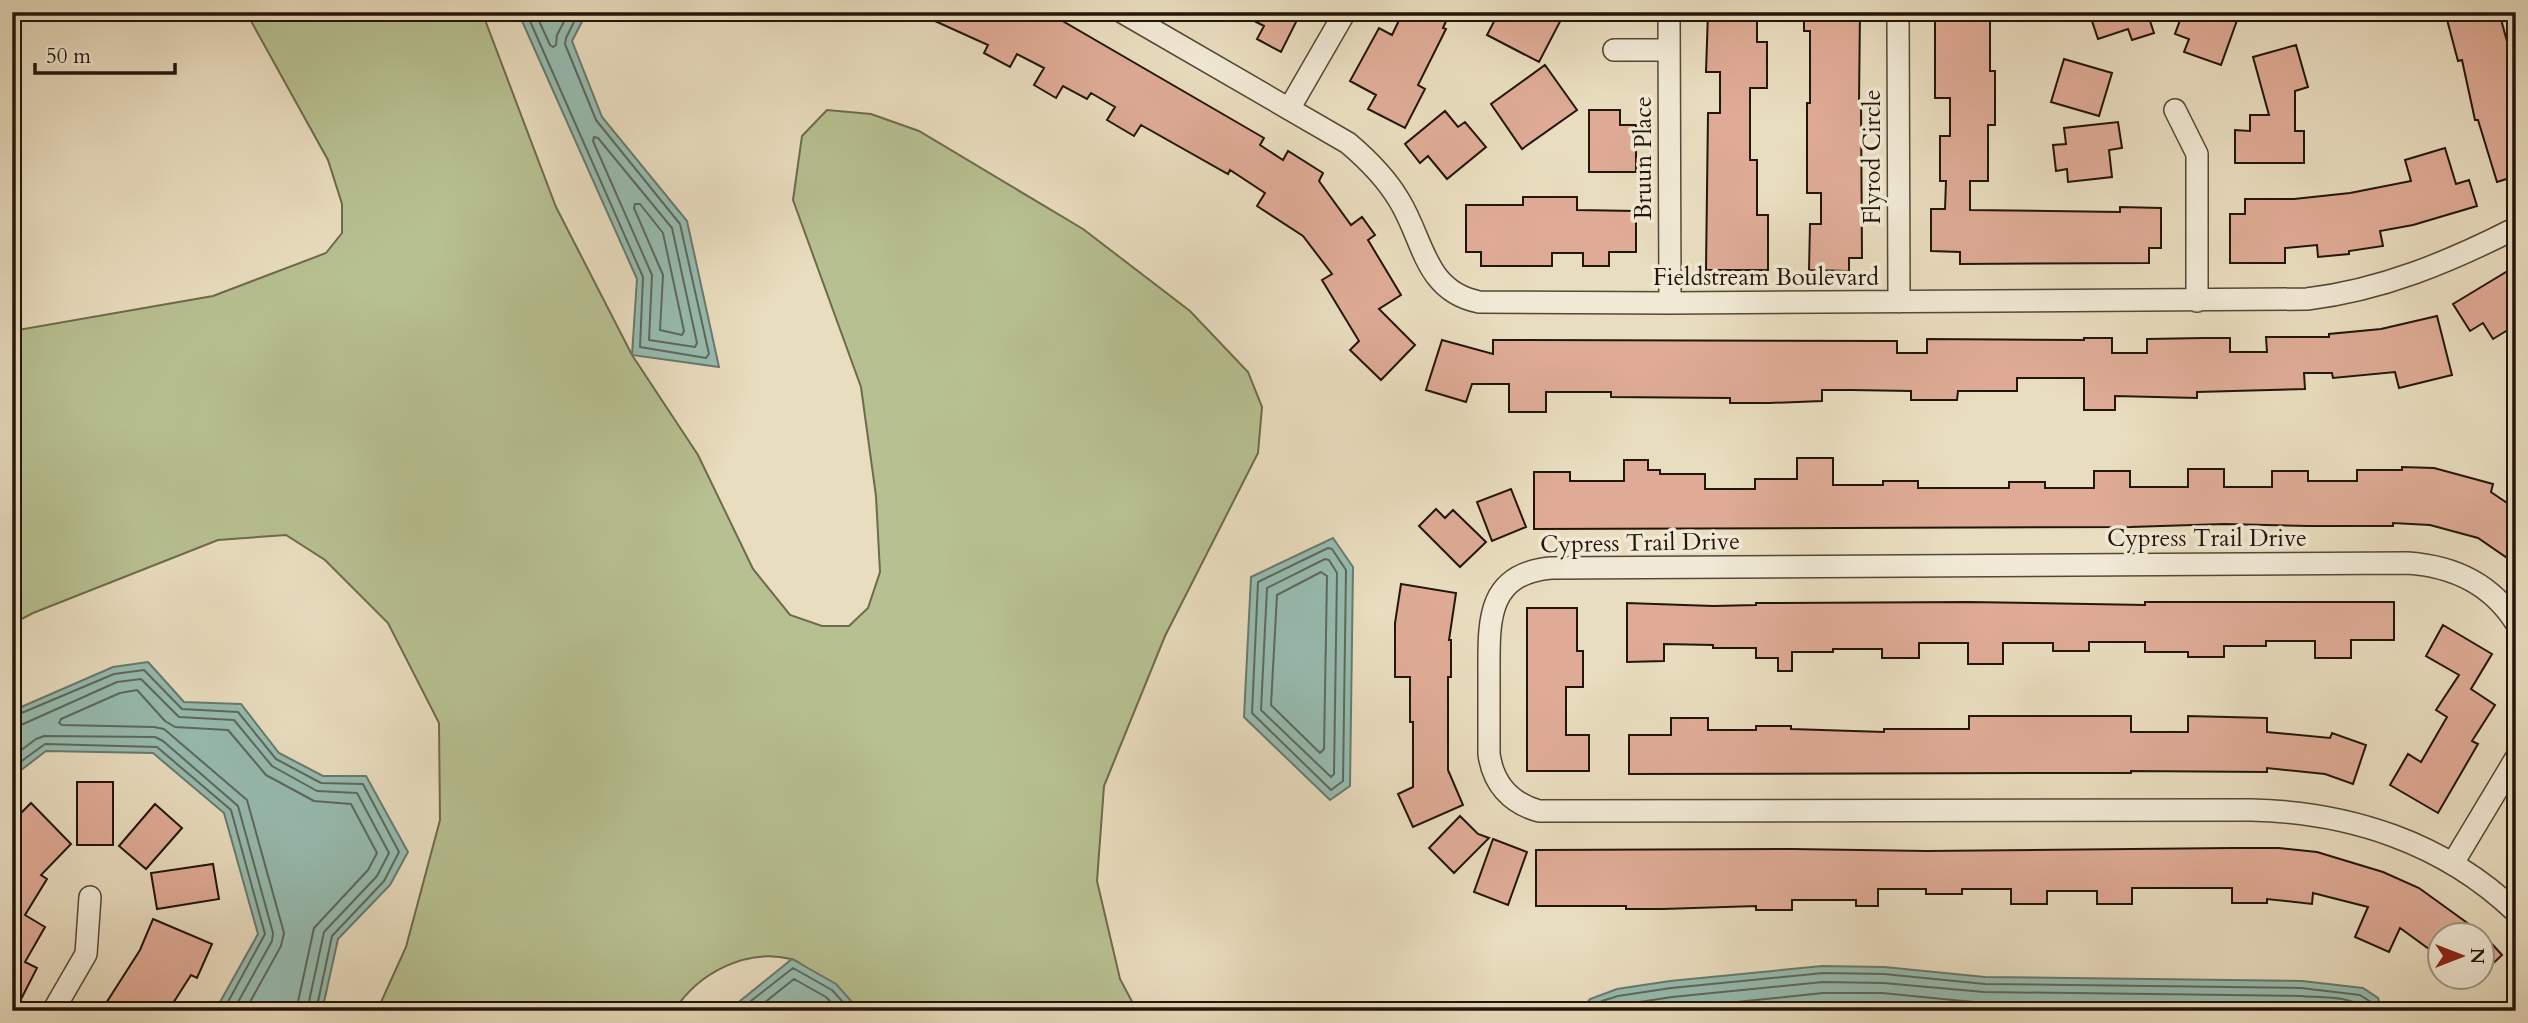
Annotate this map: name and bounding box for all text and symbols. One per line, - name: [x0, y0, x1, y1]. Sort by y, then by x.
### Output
- scale bar: [35, 32, 175, 76]
- text: 50 m: [46, 42, 91, 71]
- street label: Flyrod Circle: [1856, 89, 1889, 225]
- street label: Bruun Place: [1627, 96, 1660, 220]
- street label: Fieldstream Boulevard: [1653, 261, 1879, 294]
- street label: Cypress Trail Drive: [2107, 522, 2307, 555]
- street label: Cypress Trail Drive: [1540, 525, 1740, 561]
- north arrow: [2426, 922, 2496, 992]
- text: N: [2464, 948, 2490, 965]

